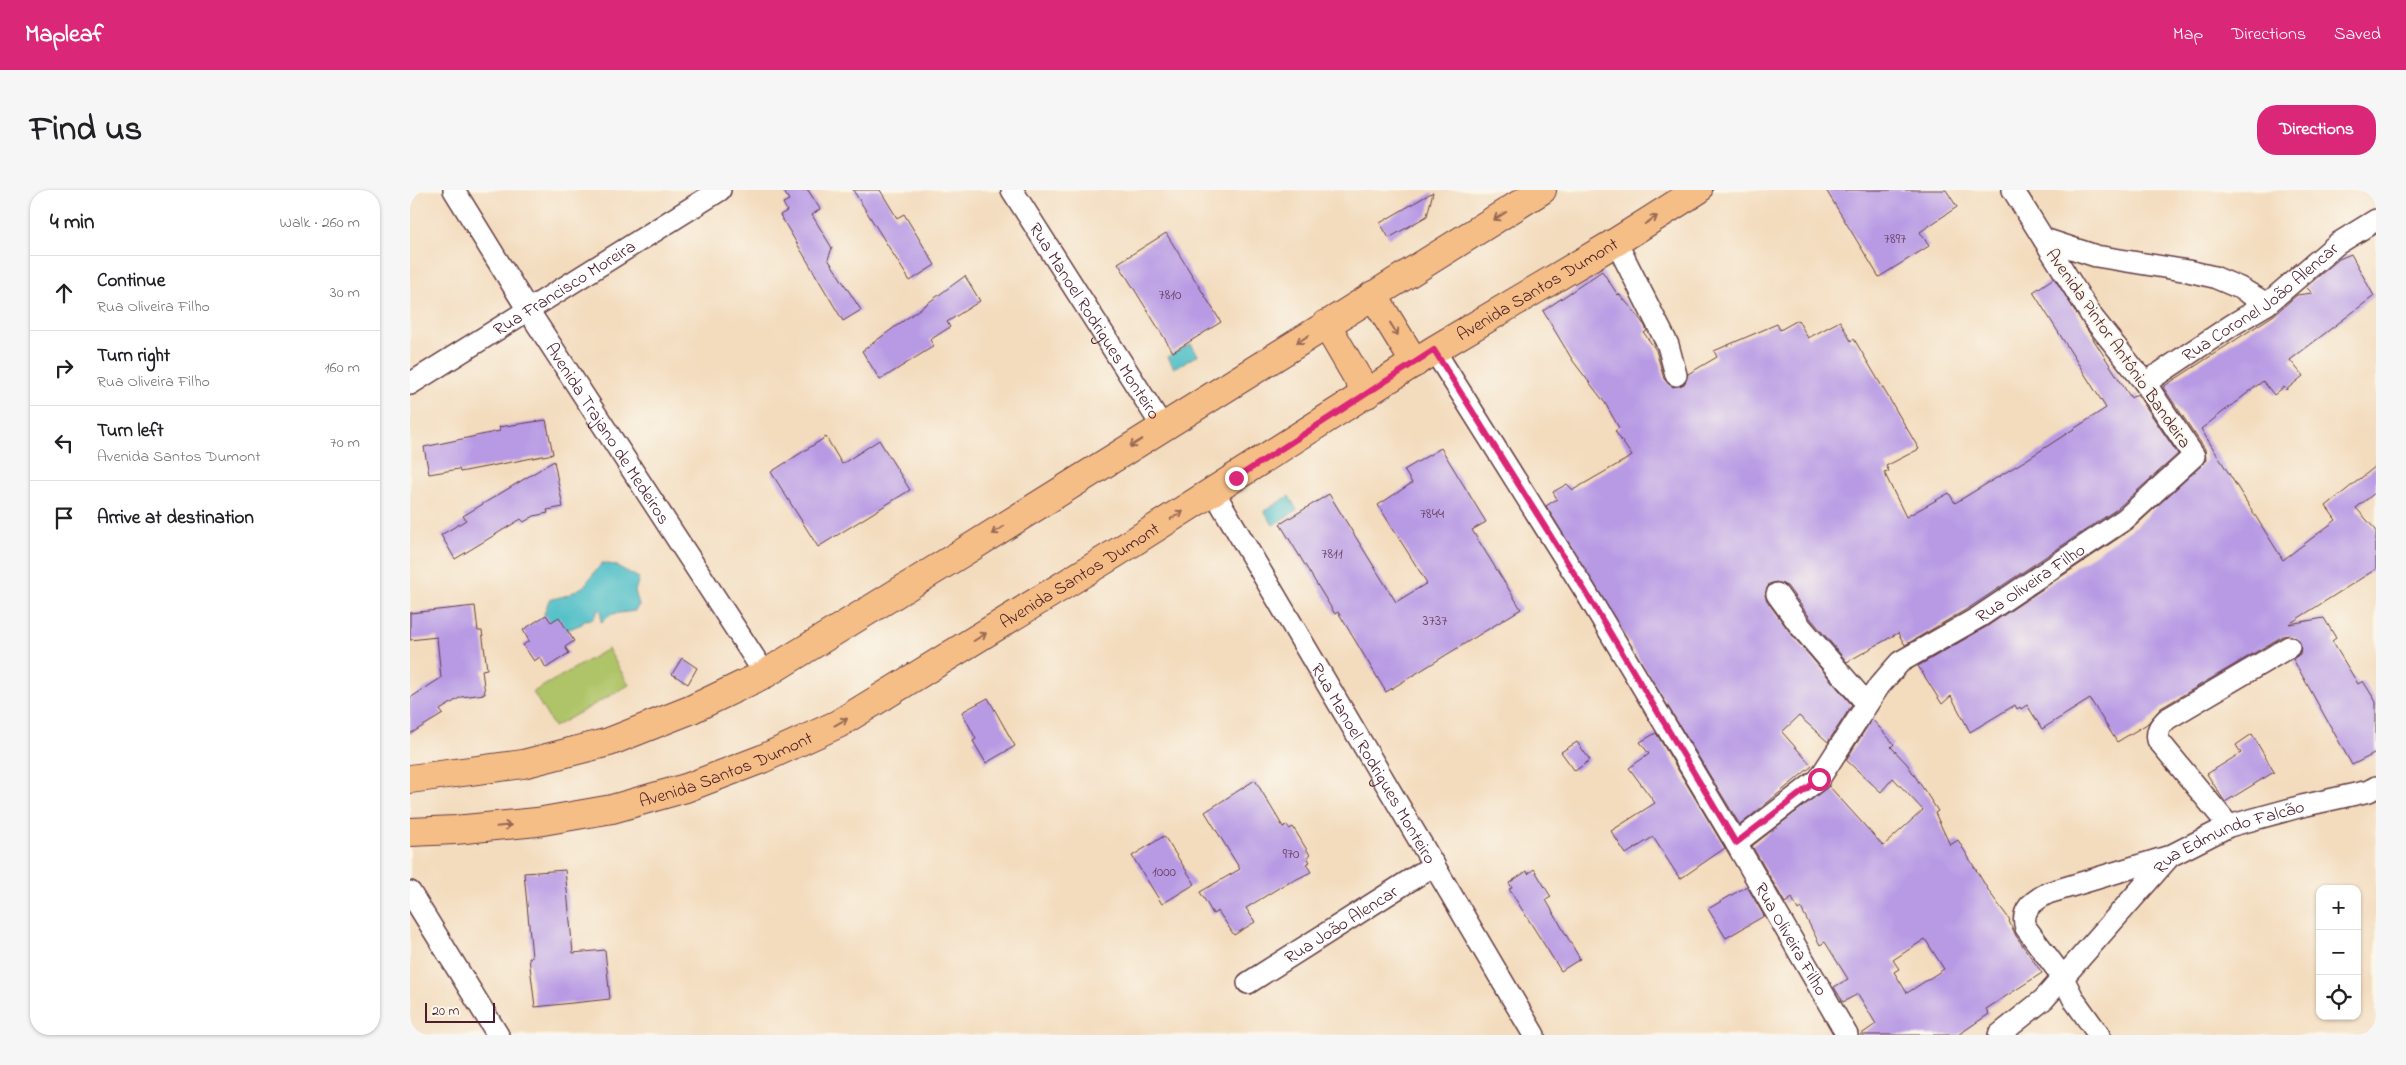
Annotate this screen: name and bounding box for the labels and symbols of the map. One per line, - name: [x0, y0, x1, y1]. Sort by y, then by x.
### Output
- one-way arrow: [1494, 211, 1508, 221]
- one-way arrow: [1644, 214, 1658, 224]
- street label: Rua Manoel Rodrigues Monteiro: [1021, 218, 1166, 425]
- house number: 7897: [1884, 228, 1906, 250]
- street label: Avenida Santos Dumont: [1452, 232, 1624, 349]
- street label: Rua Francisco Moreira: [489, 235, 642, 344]
- street label: Rua Coronel João Alencar: [2178, 237, 2345, 370]
- street label: Avenida Pintor Antônio Bandeira: [2038, 244, 2196, 454]
- house number: 7810: [1158, 284, 1182, 306]
- one-way arrow: [1389, 321, 1399, 335]
- one-way arrow: [1296, 333, 1310, 344]
- street label: Avenida Trajano de Medeiros: [538, 338, 675, 530]
- one-way arrow: [1129, 439, 1143, 449]
- route end: [1225, 467, 1248, 490]
- house number: 7844: [1420, 503, 1444, 525]
- one-way arrow: [1170, 509, 1184, 519]
- street label: Avenida Santos Dumont: [995, 517, 1166, 636]
- one-way arrow: [992, 526, 1006, 536]
- street label: Rua Oliveira Filho: [1971, 538, 2091, 630]
- house number: 7811: [1321, 543, 1343, 565]
- house number: 3737: [1423, 610, 1447, 632]
- one-way arrow: [972, 632, 986, 642]
- street label: Rua Manoel Rodrigues Monteiro: [1303, 659, 1442, 870]
- one-way arrow: [833, 717, 848, 726]
- street label: Avenida Santos Dumont: [636, 726, 818, 816]
- route start: [1808, 768, 1831, 791]
- street label: Rua Edmundo Falcão: [2149, 795, 2308, 881]
- one-way arrow: [496, 821, 512, 830]
- house number: 970: [1282, 843, 1300, 865]
- house number: 1000: [1152, 861, 1177, 883]
- street label: Rua Oliveira Filho: [1747, 878, 1833, 1001]
- street label: Rua João Alencar: [1280, 880, 1404, 972]
- scale bar: [425, 1000, 495, 1023]

